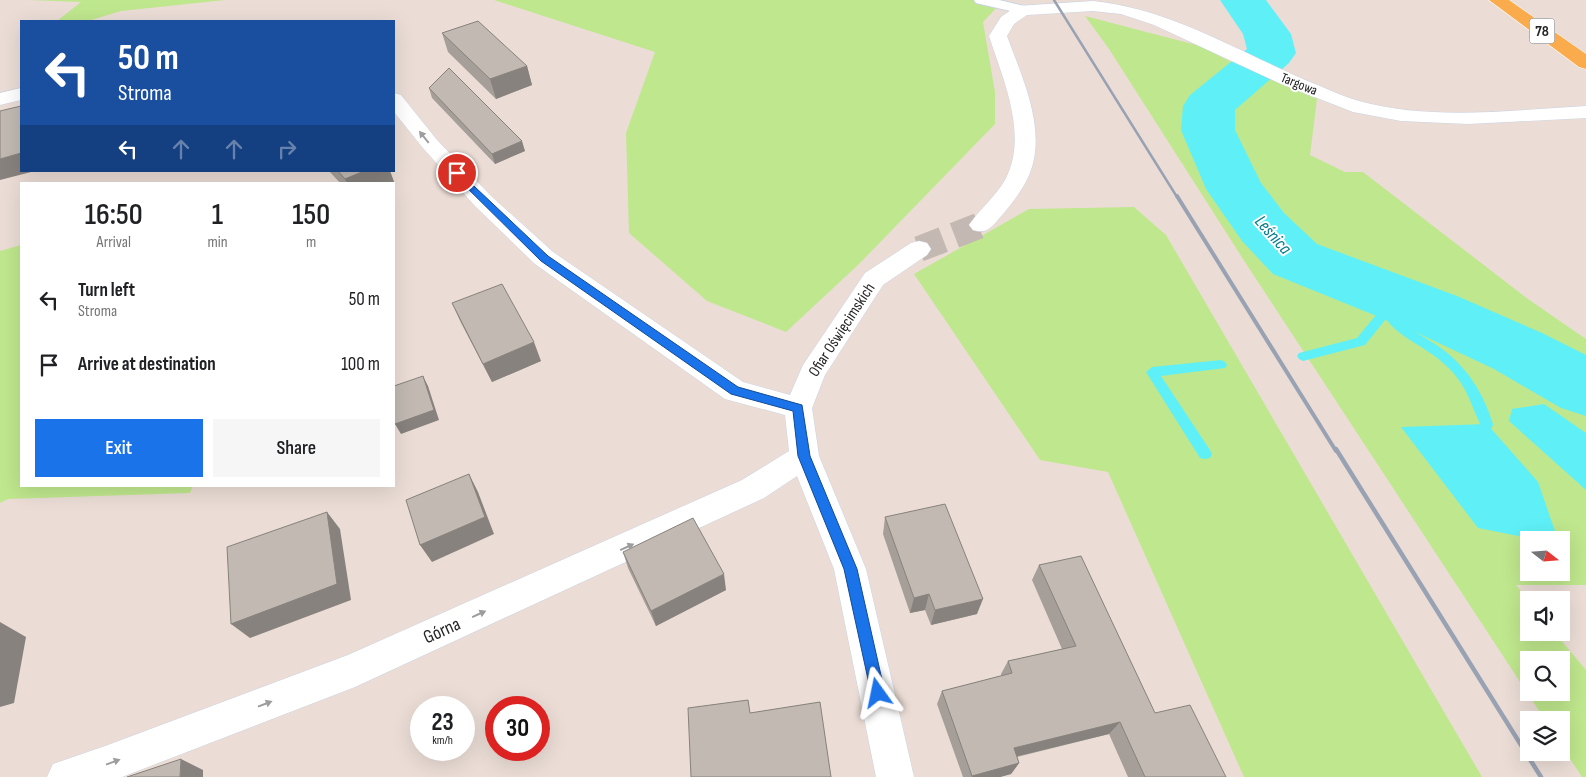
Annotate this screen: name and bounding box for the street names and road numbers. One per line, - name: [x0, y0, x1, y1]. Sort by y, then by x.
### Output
- road number: 78: [1530, 18, 1554, 44]
- street label: Targowa: [1278, 69, 1320, 99]
- street label: Ofiar Oświęcimskich: [805, 280, 879, 380]
- street label: Górna: [420, 613, 464, 649]

